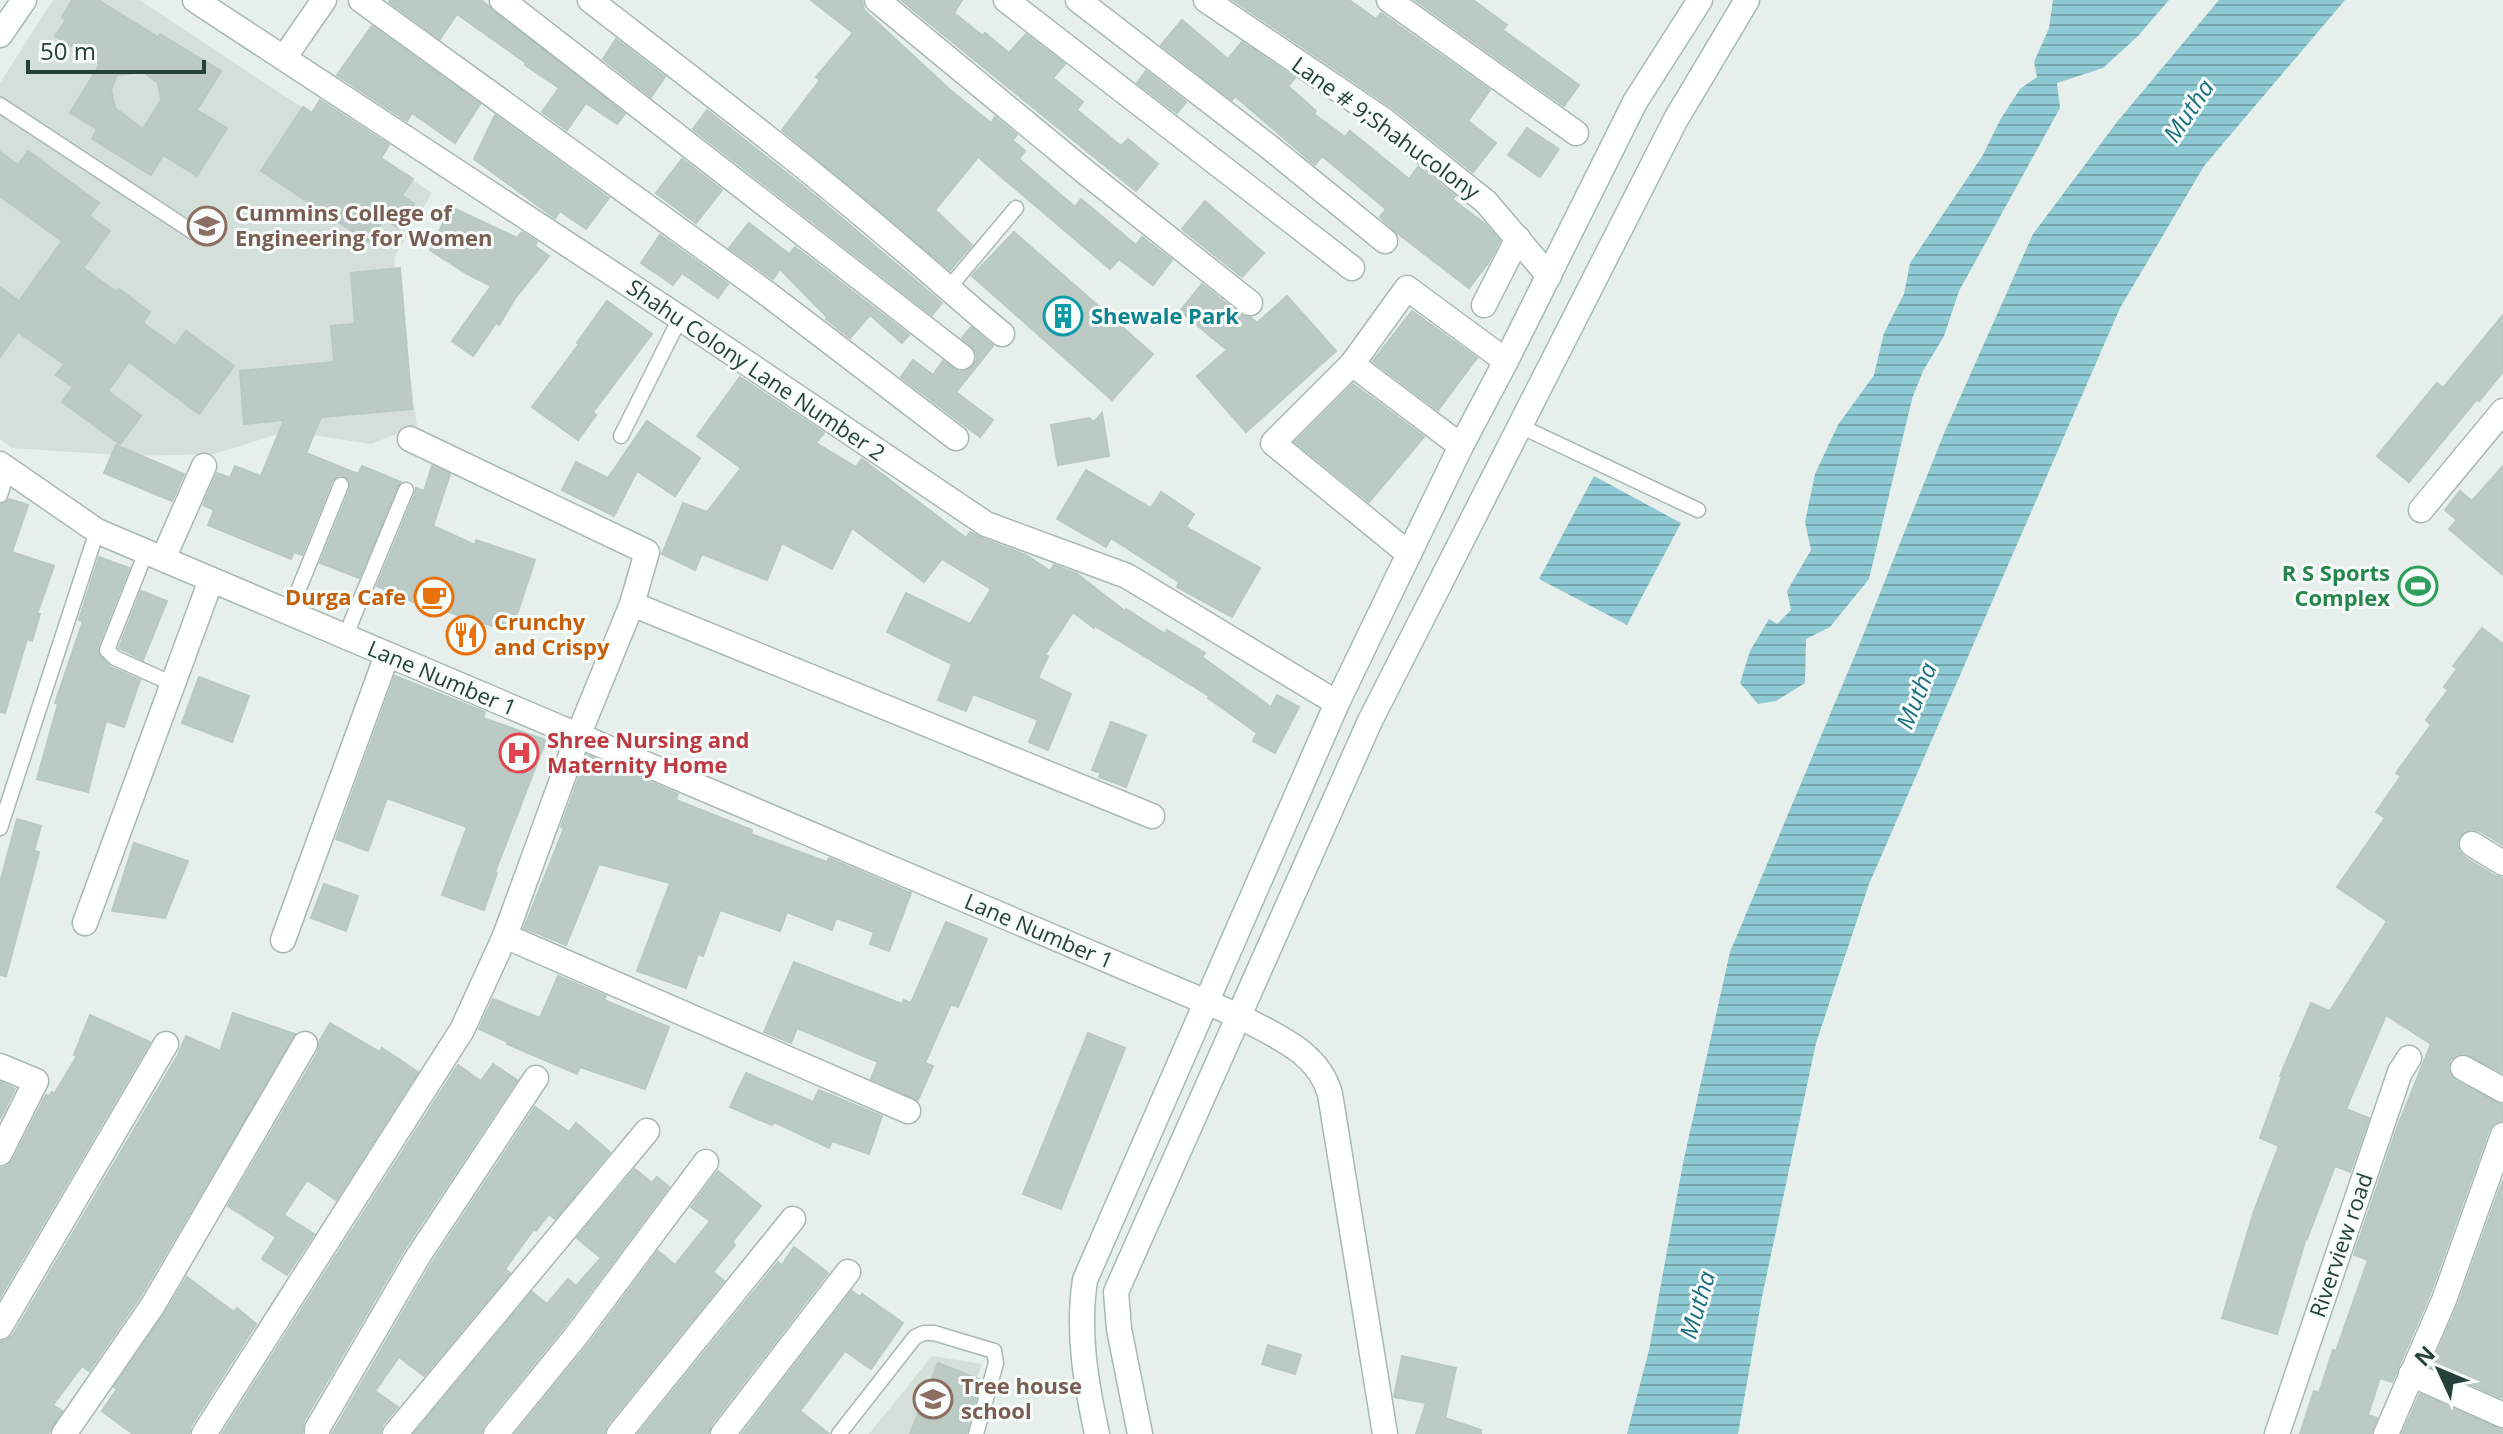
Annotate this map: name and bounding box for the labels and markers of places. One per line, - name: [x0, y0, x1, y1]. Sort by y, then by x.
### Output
- place label: Cummins College of Engineering for Women: [235, 197, 492, 252]
- school or university icon: Cummins College of Engineering for Women: [186, 205, 228, 247]
- building icon: Shewale Park: [1042, 295, 1084, 337]
- place label: Shewale Park: [1091, 300, 1239, 330]
- place label: R S Sports Complex: [2282, 557, 2390, 612]
- sports icon: R S Sports Complex: [2397, 565, 2439, 607]
- cafe icon: Durga Cafe: [413, 576, 455, 618]
- place label: Durga Cafe: [285, 581, 406, 611]
- place label: Crunchy and Crispy: [494, 606, 610, 661]
- restaurant icon: Crunchy and Crispy: [445, 614, 487, 656]
- place label: Shree Nursing and Maternity Home: [547, 724, 750, 779]
- hospital icon: Shree Nursing and Maternity Home: [498, 732, 540, 774]
- place label: Tree house school: [961, 1370, 1082, 1425]
- school or university icon: Tree house school: [912, 1378, 954, 1420]

